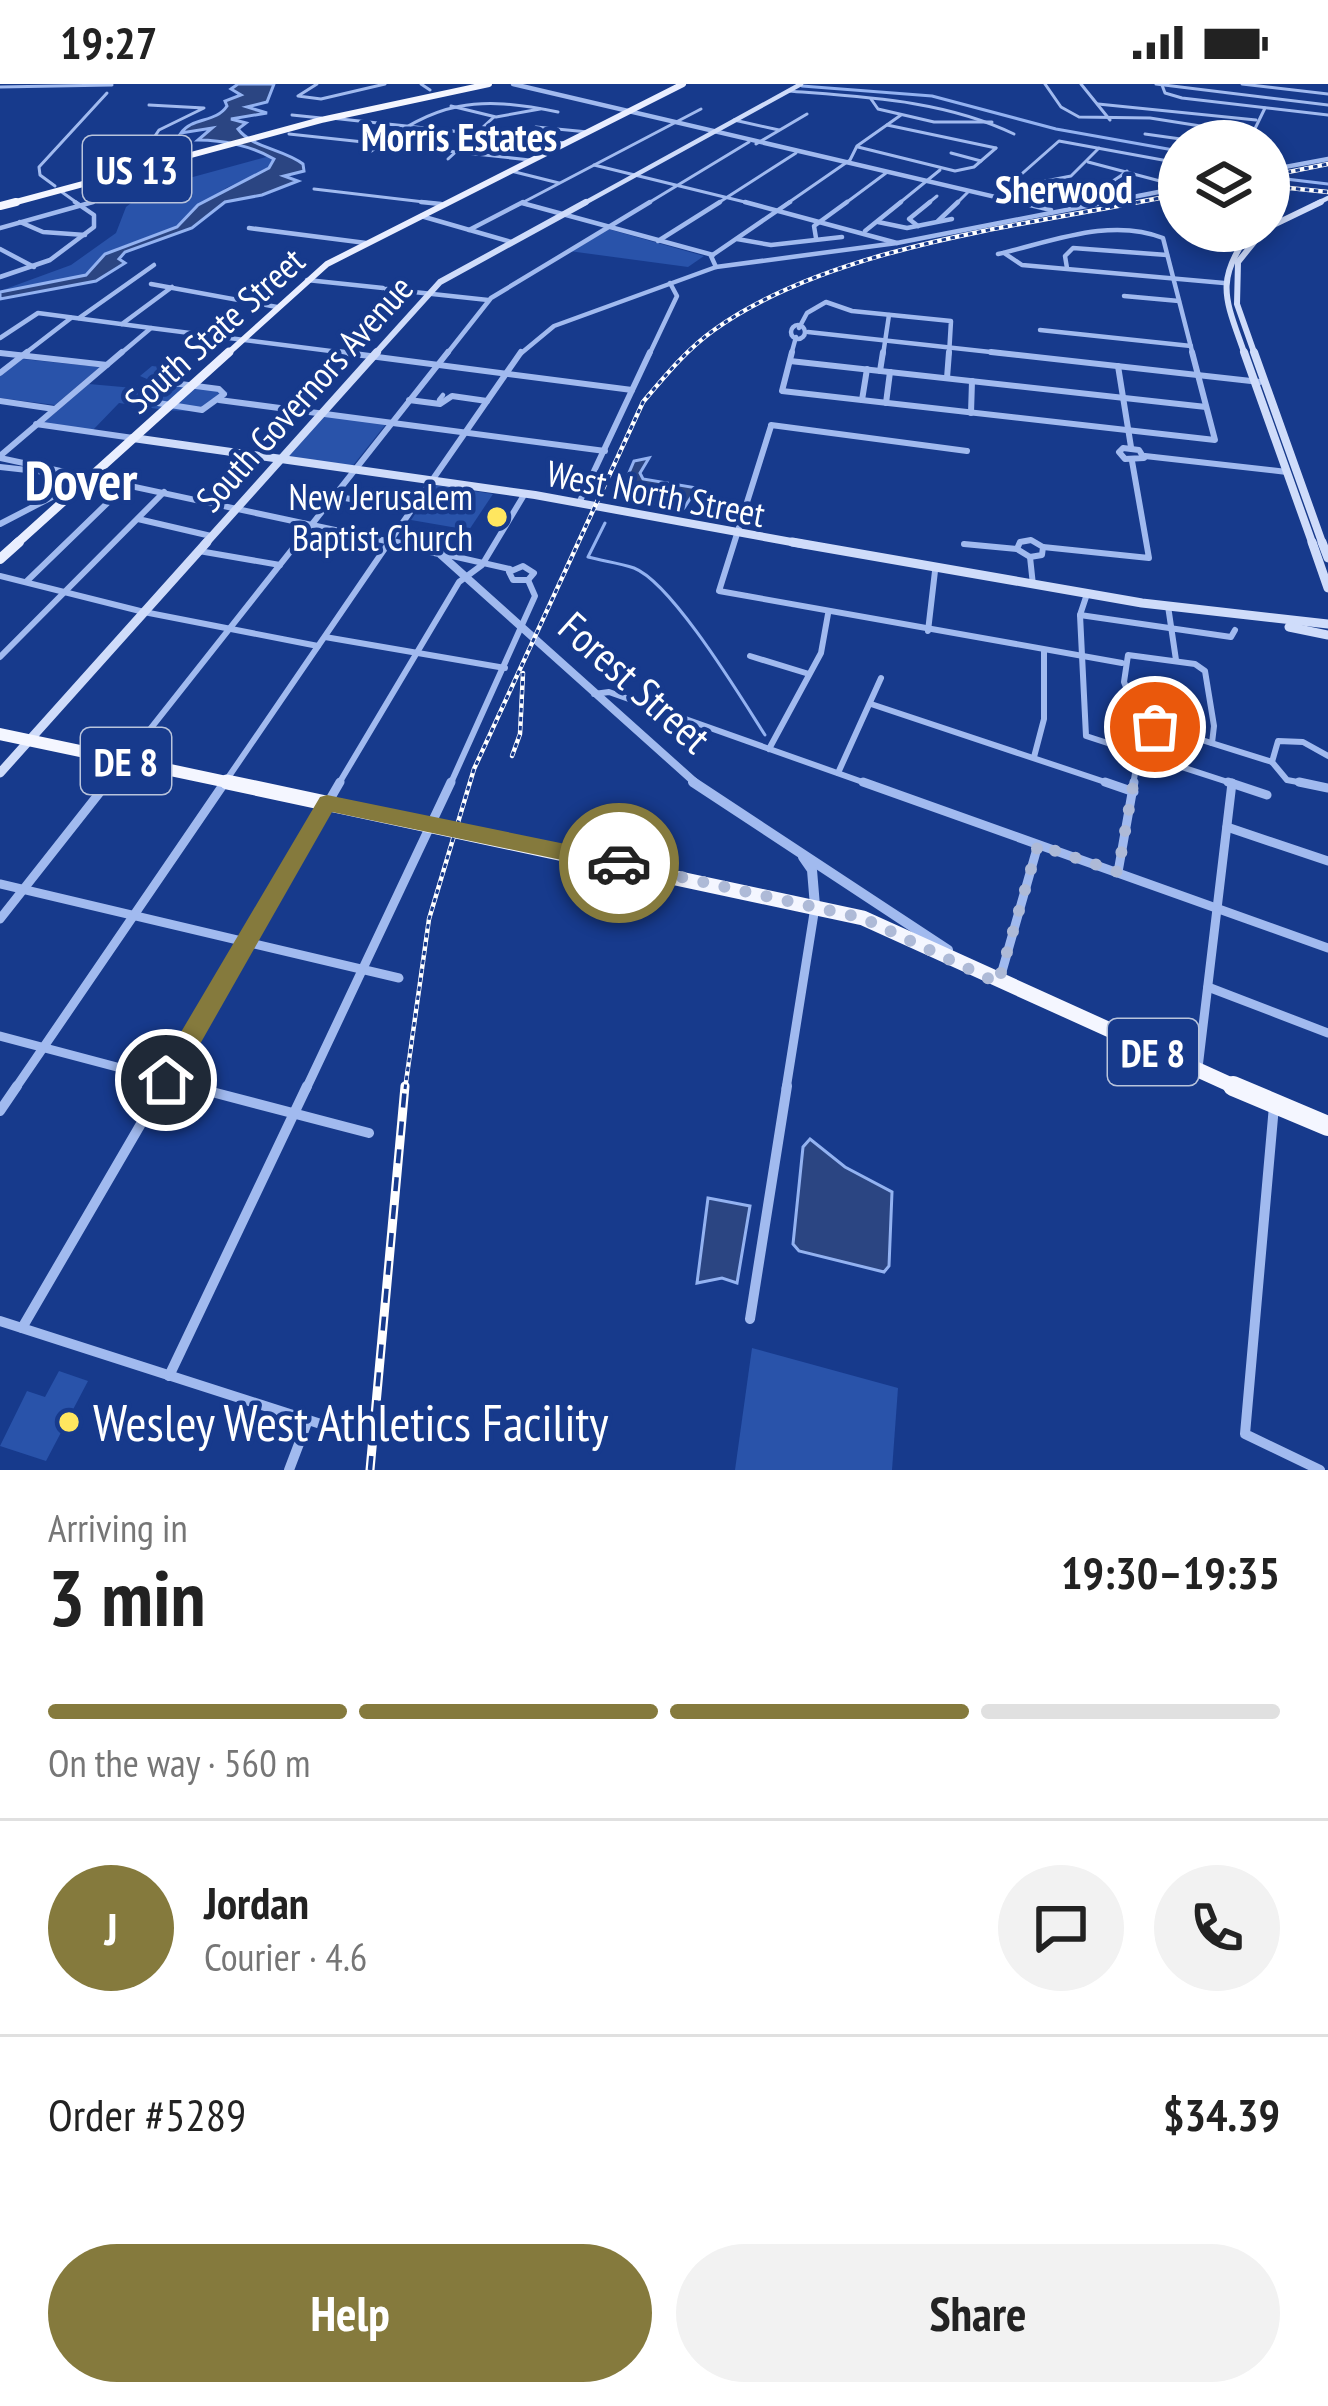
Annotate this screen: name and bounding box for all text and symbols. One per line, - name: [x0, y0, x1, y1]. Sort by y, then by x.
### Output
- text: 19:27: [60, 13, 157, 71]
- district label: Morris Estates: [361, 111, 557, 162]
- map controls: [1158, 120, 1290, 252]
- button: layers: [1158, 120, 1290, 252]
- road number: US 13: [83, 136, 191, 202]
- district label: Sherwood: [995, 163, 1133, 214]
- street label: South State Street: [114, 237, 314, 423]
- street label: South Governors Avenue: [185, 265, 423, 521]
- district label: Dover: [25, 445, 137, 515]
- street label: West North Street: [543, 449, 769, 537]
- place label: New Jerusalem Baptist Church: [289, 473, 473, 561]
- marker: New Jerusalem Baptist Church: [484, 504, 510, 530]
- street label: Forest Street: [548, 599, 723, 765]
- pin: [1104, 676, 1206, 778]
- icon: bag: [1122, 694, 1188, 760]
- road number: DE 8: [81, 728, 171, 794]
- courier: [559, 803, 679, 923]
- icon: car: [586, 830, 652, 896]
- road number: DE 8: [1108, 1019, 1198, 1085]
- pin: [115, 1029, 217, 1131]
- icon: home: [133, 1047, 199, 1113]
- place label: Wesley West Athletics Facility: [93, 1389, 609, 1455]
- marker: Wesley West Athletics Facility: [56, 1409, 82, 1435]
- text: Arriving in: [48, 1502, 188, 1553]
- text: 19:30–19:35: [1061, 1543, 1280, 1601]
- text: 3 min: [48, 1547, 206, 1648]
- text: On the way · 560 m: [48, 1737, 310, 1788]
- button: chat: [998, 1865, 1124, 1991]
- button: phone: [1154, 1865, 1280, 1991]
- text: Jordan: [204, 1873, 309, 1931]
- text: J: [104, 1899, 118, 1957]
- text: Courier · 4.6: [204, 1931, 367, 1982]
- text: Order #5289: [48, 2085, 246, 2143]
- text: $34.39: [1163, 2085, 1280, 2143]
- button: Help: [48, 2244, 652, 2382]
- button: Share: [676, 2244, 1280, 2382]

